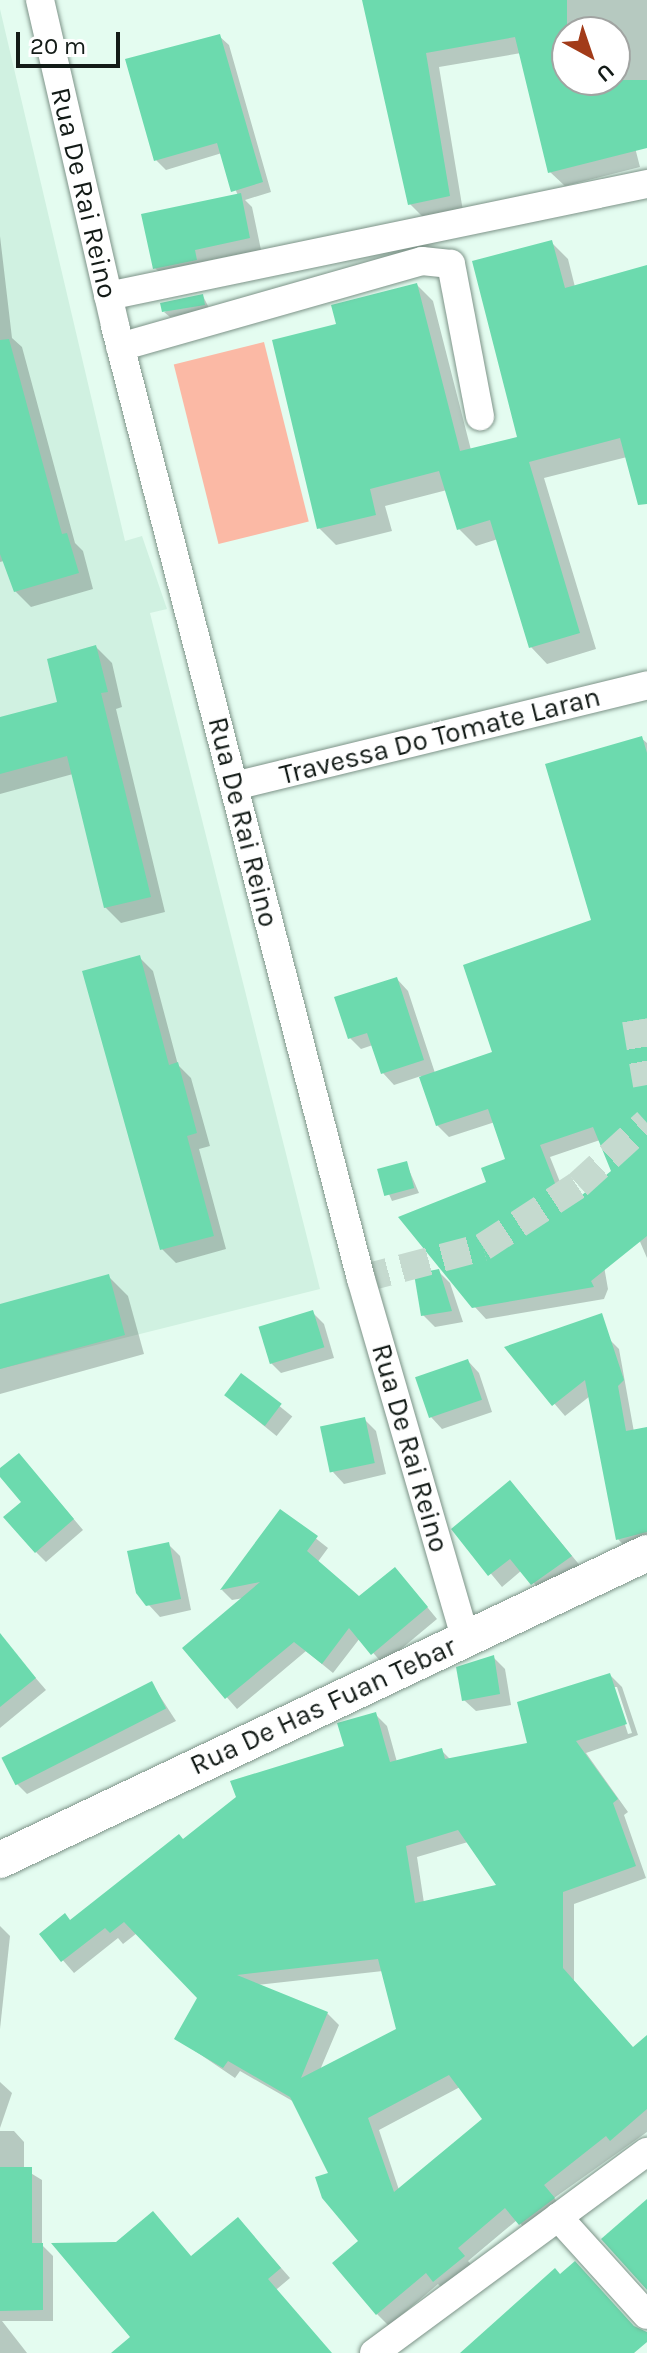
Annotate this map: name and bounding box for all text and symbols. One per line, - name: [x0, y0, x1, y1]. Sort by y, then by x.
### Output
- scale bar: [20, 16, 124, 66]
- north arrow: [551, 16, 631, 96]
- text: 20 m: [30, 32, 86, 60]
- text: U: [591, 58, 619, 88]
- street label: Rua De Rai Reino: [43, 84, 125, 302]
- street label: Travessa Do Tomate Laran: [276, 680, 604, 792]
- street label: Rua De Rai Reino: [201, 713, 285, 931]
- street label: Rua De Rai Reino: [364, 1340, 456, 1556]
- street label: Rua De Has Fuan Tebar: [185, 1630, 461, 1782]

